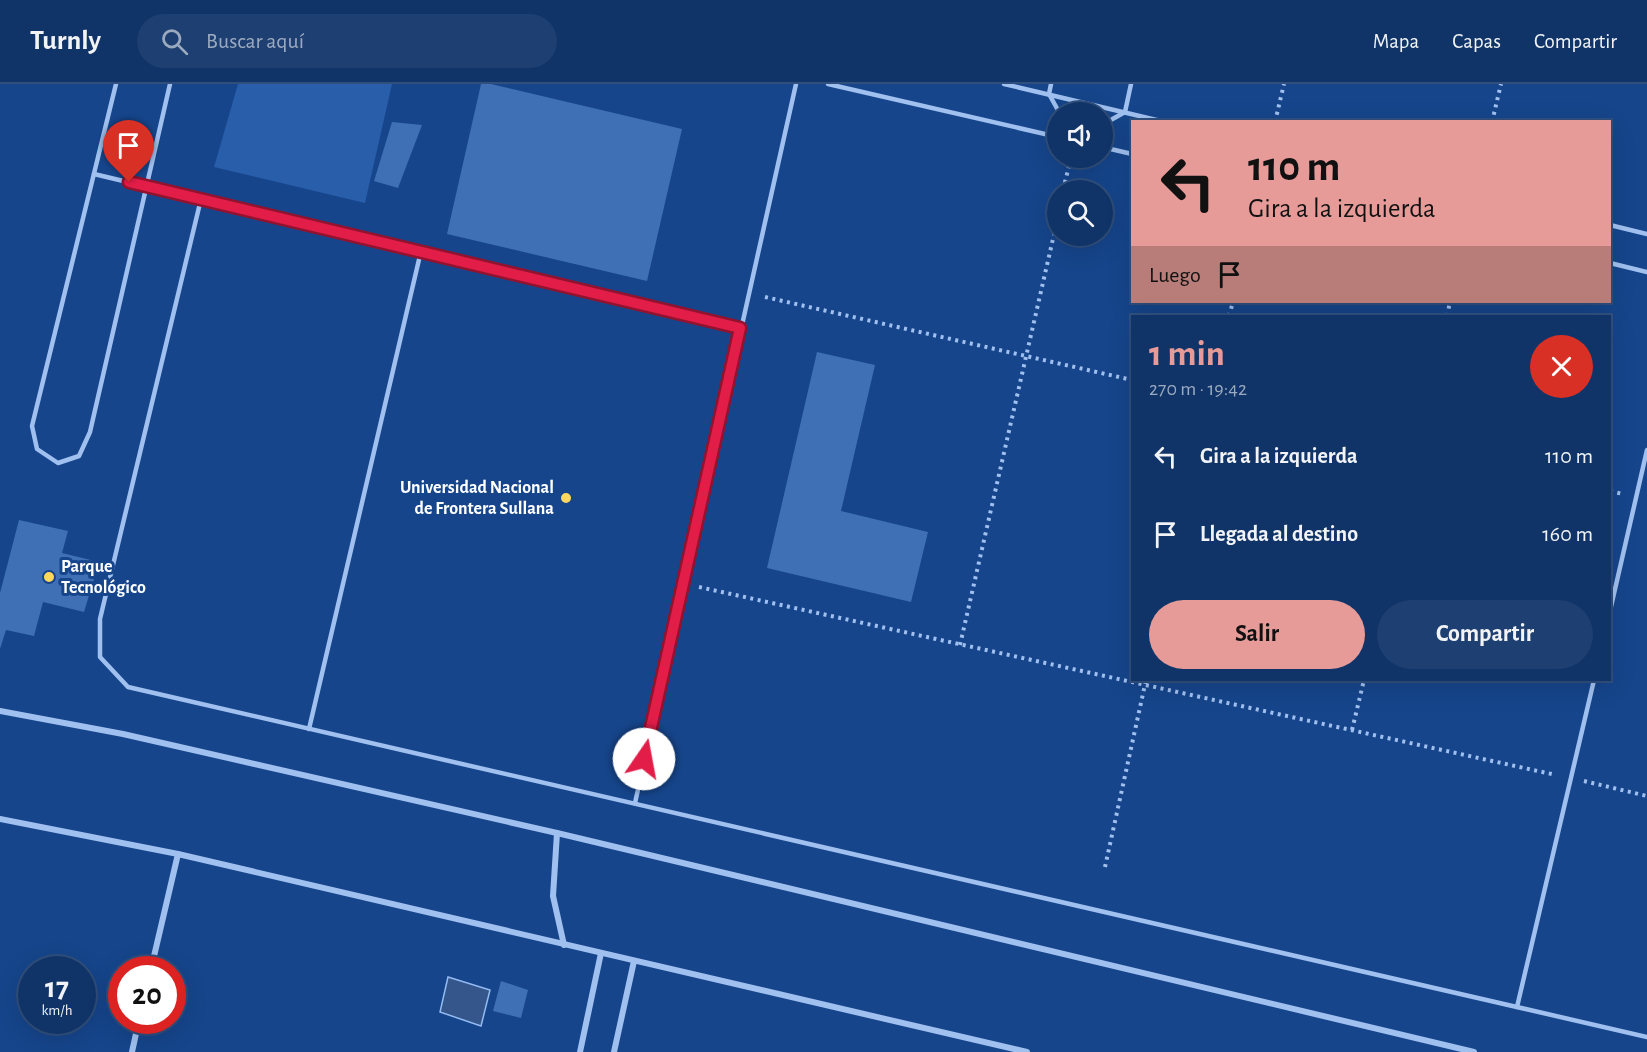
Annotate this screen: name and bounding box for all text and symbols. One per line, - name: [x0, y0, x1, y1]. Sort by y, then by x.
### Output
- search box: [137, 14, 557, 68]
- icon: search: [158, 25, 191, 58]
- text: Turnly: [30, 27, 101, 55]
- text: Buscar aquí: [206, 30, 304, 52]
- text: Mapa: [1373, 31, 1419, 52]
- text: Capas: [1452, 31, 1501, 52]
- text: Compartir: [1534, 31, 1617, 52]
- map controls: [1047, 102, 1113, 246]
- button: sound: [1047, 102, 1113, 168]
- pin: [103, 120, 154, 182]
- icon: arrive: [112, 129, 145, 162]
- icon: left: [1149, 144, 1227, 222]
- text: 110 m: [1248, 146, 1340, 188]
- button: search: [1047, 180, 1113, 246]
- text: Gira a la izquierda: [1248, 195, 1436, 222]
- icon: arrive: [1213, 258, 1246, 291]
- text: Luego: [1149, 264, 1201, 286]
- button: close: [1530, 335, 1593, 398]
- text: 1 min: [1149, 336, 1225, 372]
- text: 270 m · 19:42: [1149, 379, 1247, 399]
- icon: left: [1149, 440, 1182, 473]
- text: Gira a la izquierda: [1200, 445, 1358, 467]
- text: 110 m: [1545, 445, 1593, 467]
- place label: Universidad Nacional de Frontera Sullana: [400, 479, 554, 518]
- marker: Universidad Nacional de Frontera Sullana: [559, 491, 573, 505]
- icon: arrive: [1149, 518, 1182, 551]
- text: Llegada al destino: [1200, 523, 1358, 545]
- text: 160 m: [1542, 523, 1593, 545]
- place label: Parque Tecnológico: [61, 558, 146, 597]
- marker: Parque Tecnológico: [42, 570, 56, 584]
- button: Salir: [1149, 600, 1365, 669]
- button: Compartir: [1377, 600, 1593, 669]
- position arrow: [612, 727, 676, 791]
- speed limit sign: 20: [108, 956, 186, 1034]
- text: 17: [45, 973, 69, 1003]
- text: km/h: [42, 1003, 72, 1018]

